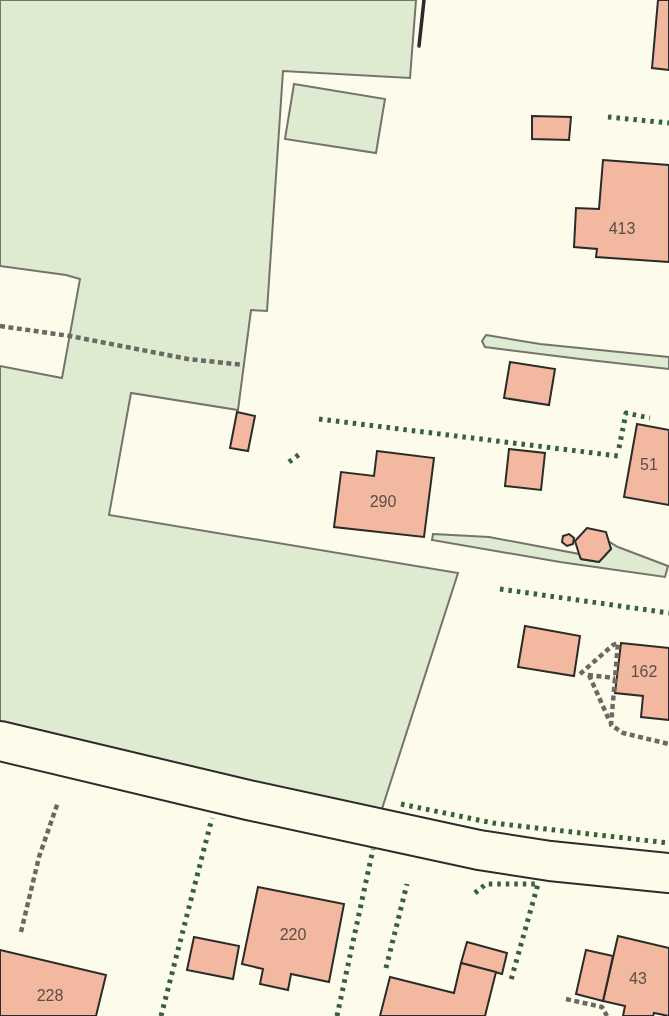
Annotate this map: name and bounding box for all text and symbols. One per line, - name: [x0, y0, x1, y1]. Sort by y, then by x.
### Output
- house number: 413: [609, 220, 635, 237]
- house number: 51: [640, 456, 658, 473]
- house number: 290: [370, 493, 396, 510]
- house number: 162: [631, 663, 657, 680]
- house number: 220: [280, 926, 306, 943]
- house number: 43: [629, 970, 647, 987]
- house number: 228: [37, 987, 63, 1004]

